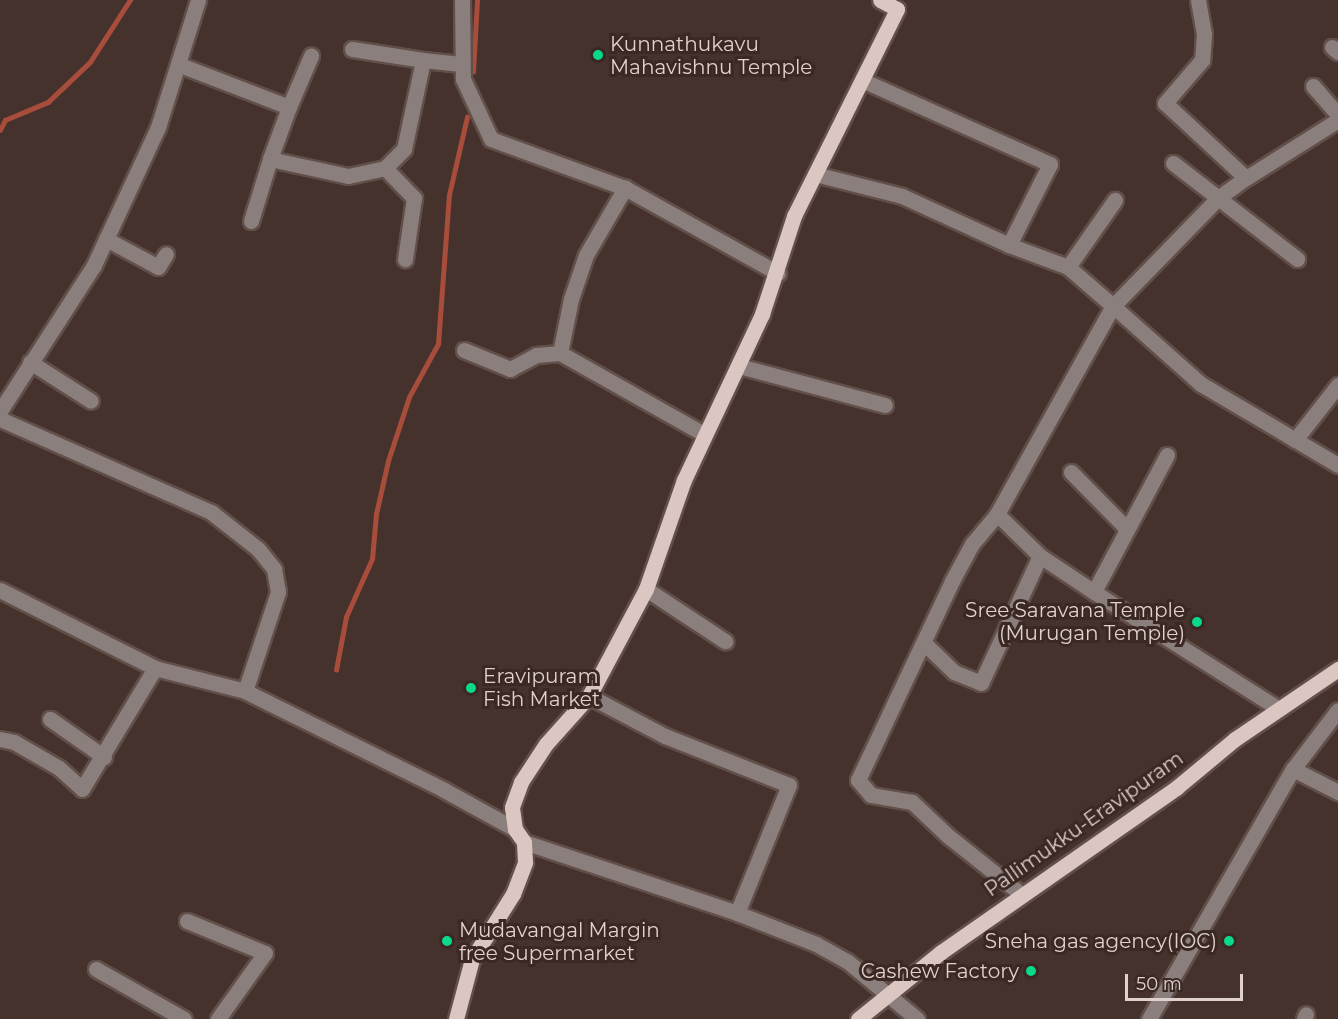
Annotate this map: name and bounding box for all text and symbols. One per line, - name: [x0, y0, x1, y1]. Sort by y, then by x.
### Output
- place label: Kunnathukavu Mahavishnu Temple: [610, 32, 812, 79]
- marker: Kunnathukavu Mahavishnu Temple: [591, 48, 605, 62]
- place label: Sree Saravana Temple (Murugan Temple): [965, 598, 1185, 645]
- marker: Sree Saravana Temple (Murugan Temple): [1190, 615, 1204, 629]
- place label: Eravipuram Fish Market: [483, 664, 600, 711]
- marker: Eravipuram Fish Market: [464, 681, 478, 695]
- street label: Pallimukku-Eravipuram: [980, 746, 1188, 902]
- place label: Mudavangal Margin free Supermarket: [459, 918, 660, 965]
- place label: Sneha gas agency(IOC): [985, 929, 1217, 953]
- marker: Mudavangal Margin free Supermarket: [440, 934, 454, 948]
- marker: Sneha gas agency(IOC): [1222, 934, 1236, 948]
- place label: Cashew Factory: [861, 959, 1019, 983]
- scale bar: [1128, 962, 1246, 1000]
- marker: Cashew Factory: [1024, 964, 1038, 978]
- text: 50 m: [1136, 973, 1182, 995]

